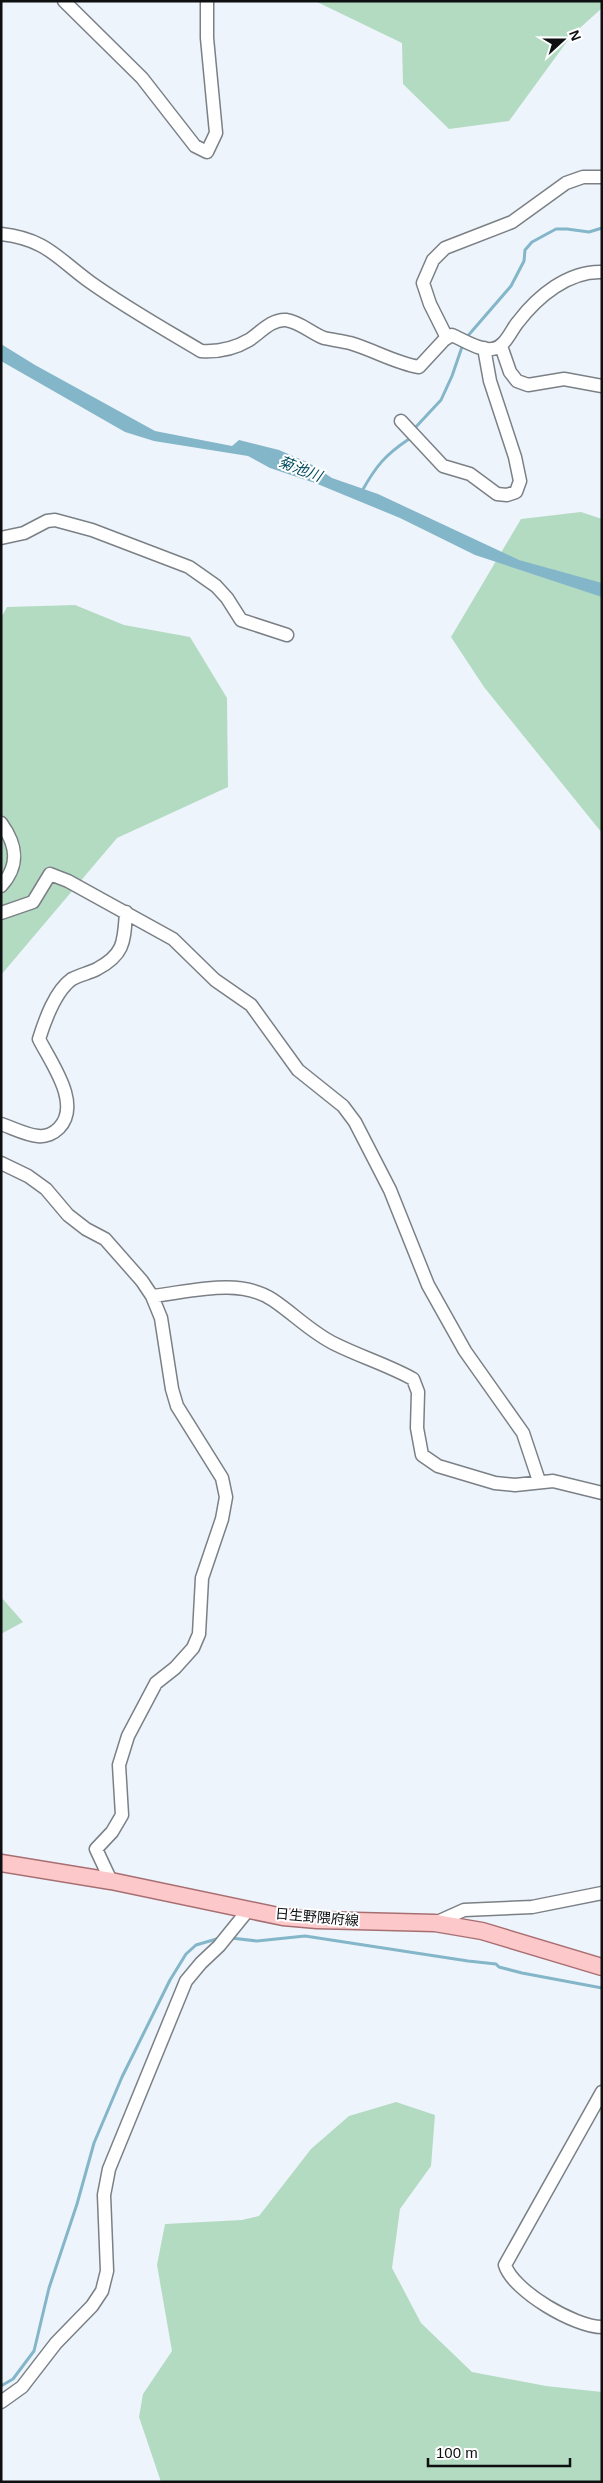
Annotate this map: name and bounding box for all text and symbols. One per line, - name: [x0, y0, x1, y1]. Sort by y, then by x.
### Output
- north arrow: [538, 15, 588, 65]
- text: N: [566, 28, 584, 43]
- water label: 菊池川: [276, 453, 326, 485]
- street label: 日生野隈府線: [274, 1905, 360, 1929]
- scale bar: [428, 2436, 570, 2468]
- text: 100 m: [436, 2444, 478, 2461]

